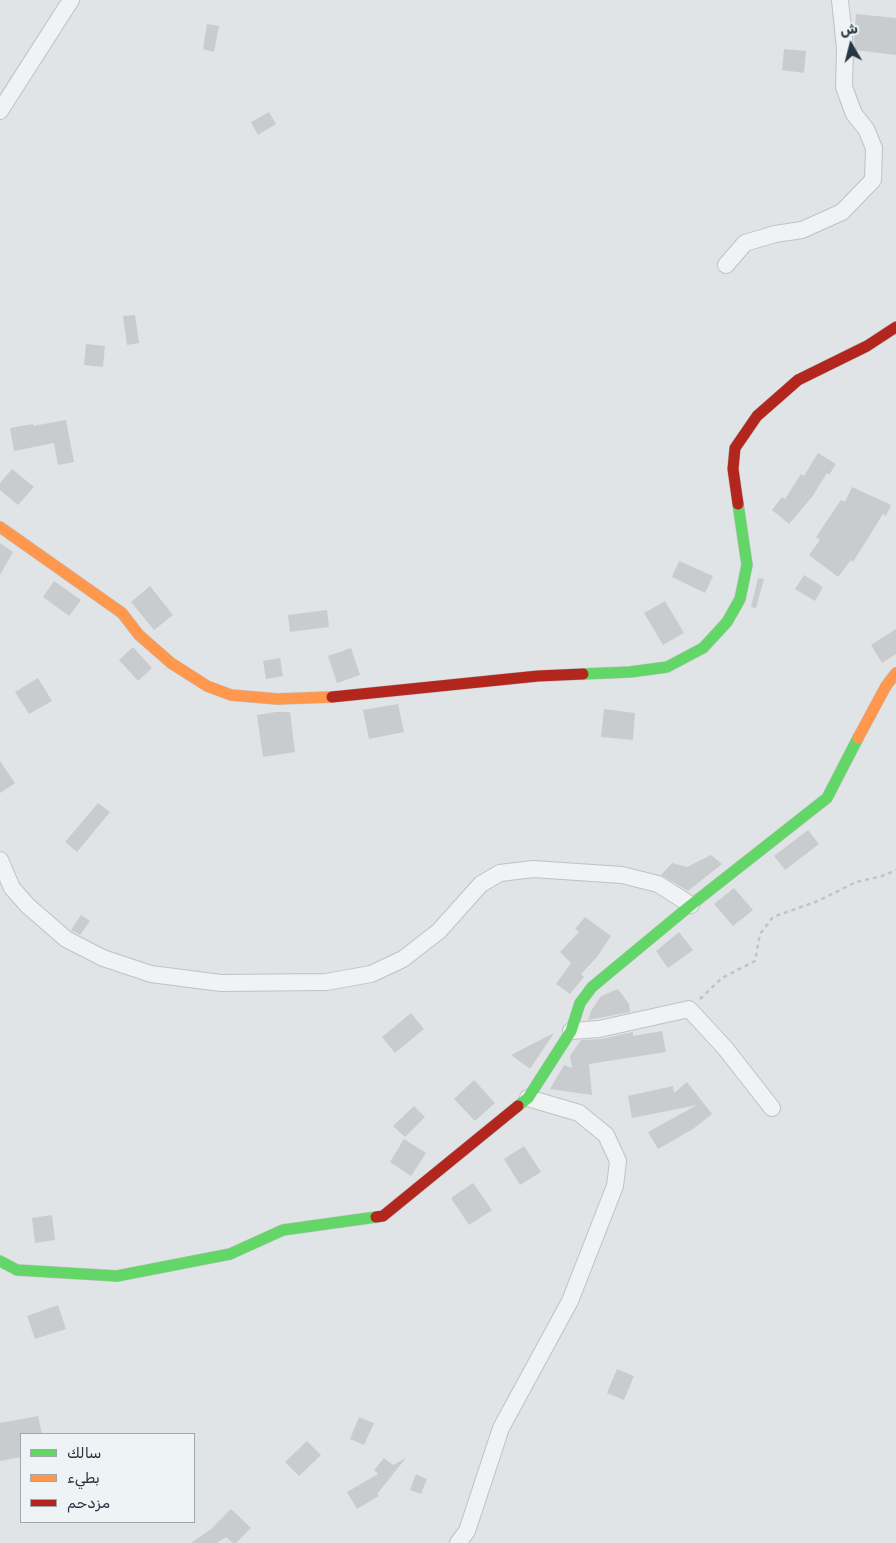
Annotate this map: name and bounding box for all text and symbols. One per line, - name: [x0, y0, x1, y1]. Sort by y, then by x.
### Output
- north arrow: [826, 20, 876, 70]
- text: ش: [839, 20, 859, 39]
- legend: [20, 1433, 195, 1523]
- text: سالك: [67, 1444, 102, 1462]
- text: بطيء: [67, 1469, 100, 1487]
- text: مزدحم: [67, 1494, 110, 1512]

